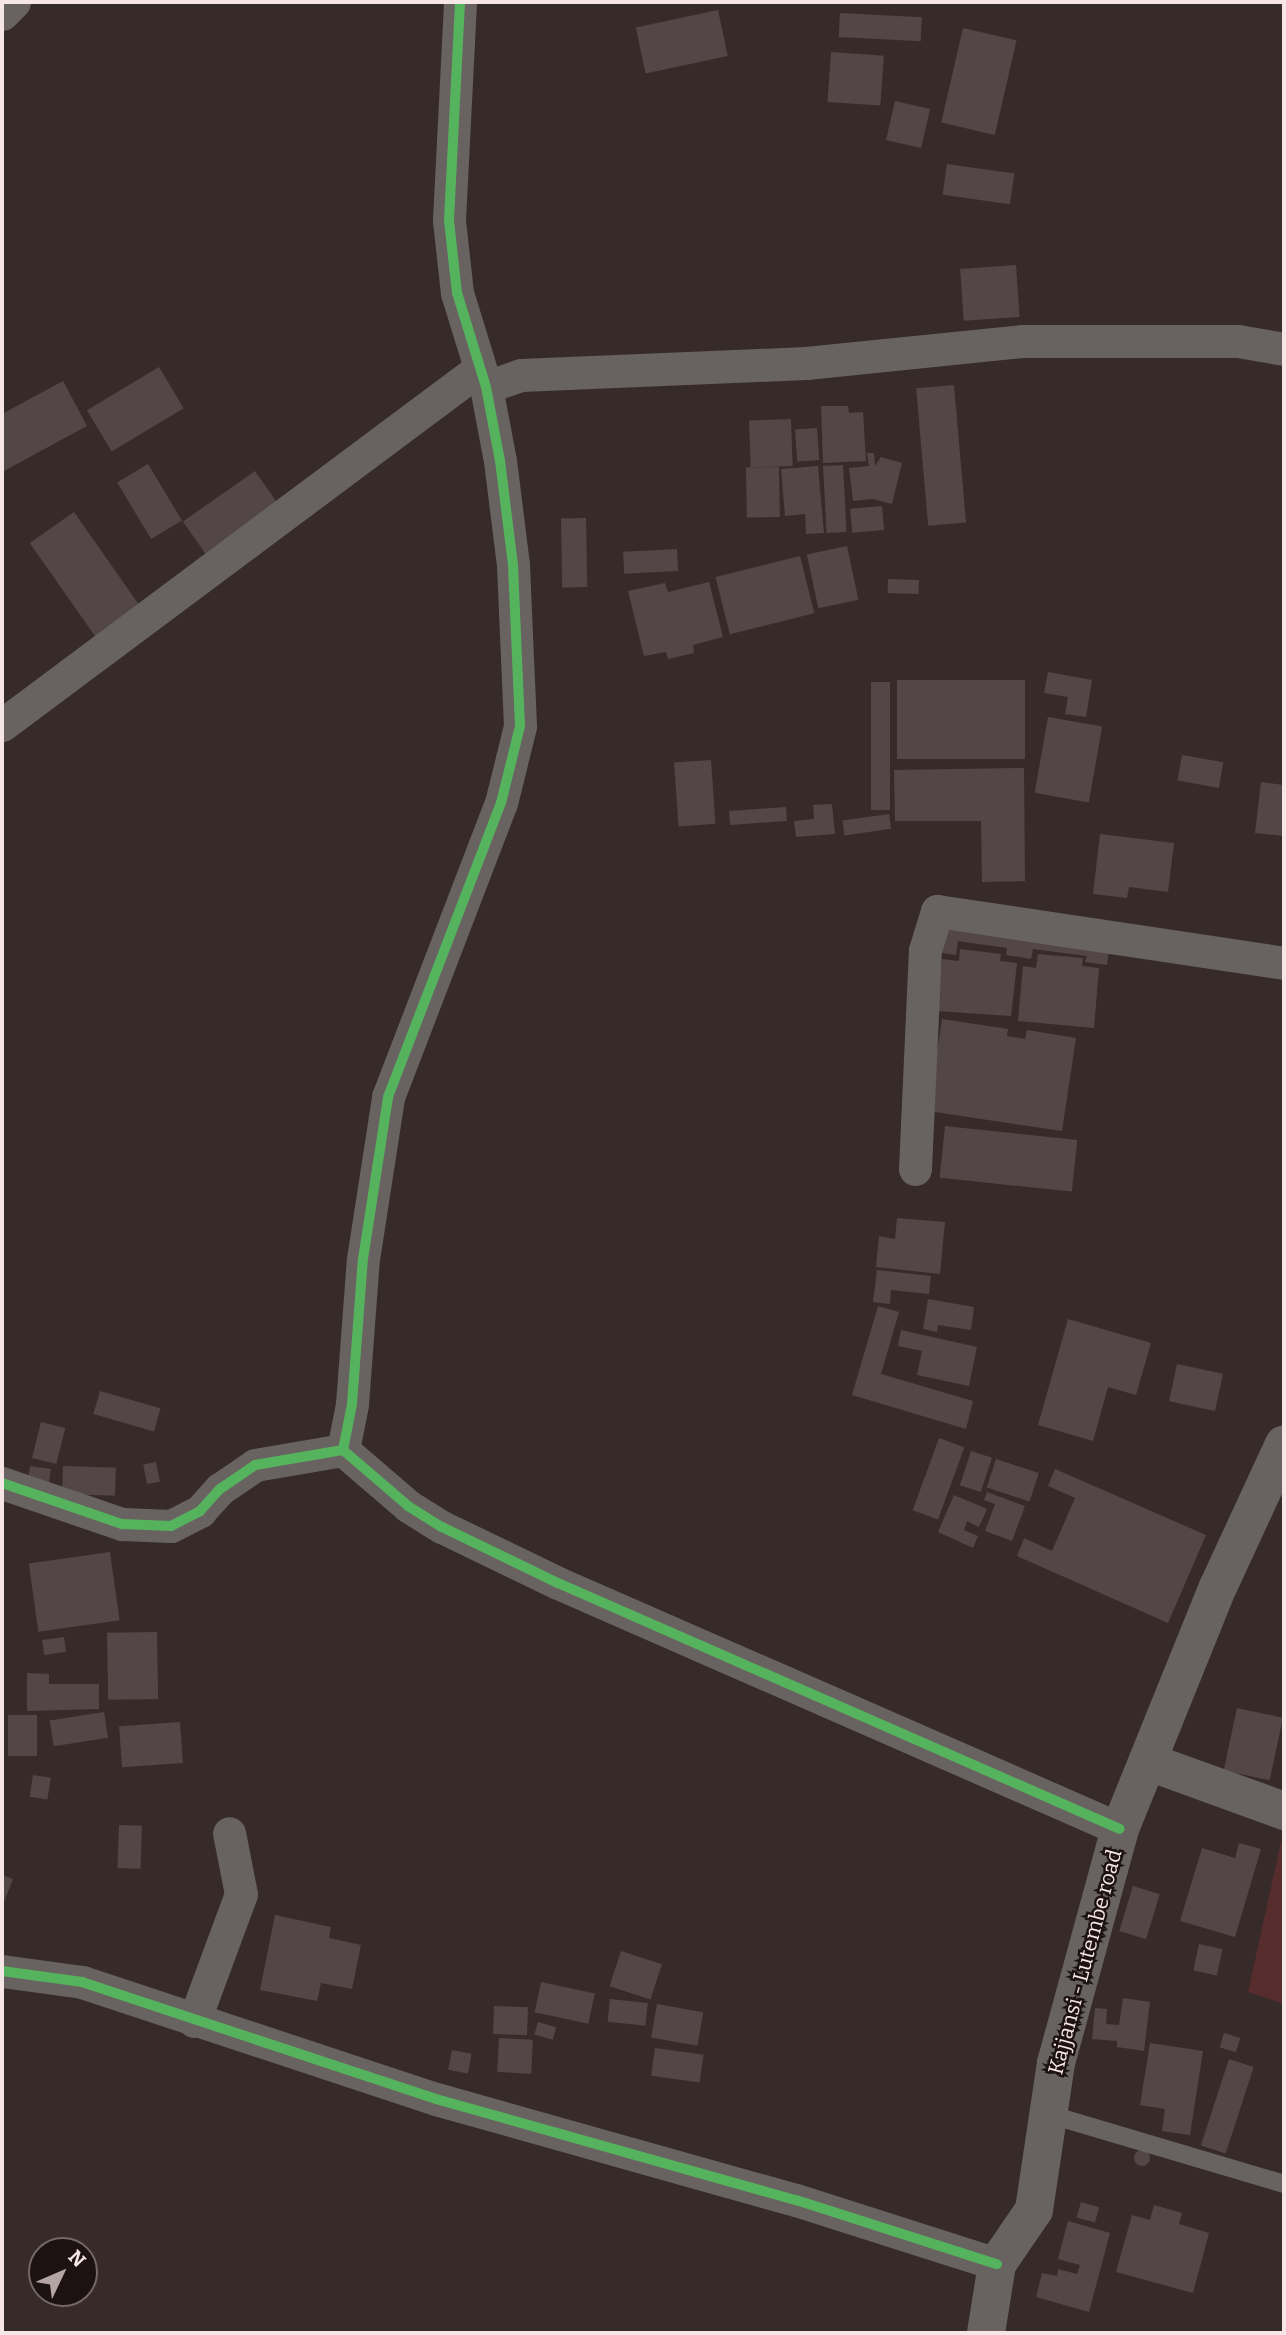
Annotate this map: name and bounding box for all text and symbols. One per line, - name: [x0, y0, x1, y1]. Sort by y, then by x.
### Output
- street label: Kajjansi - Lutembe road: [1043, 1847, 1127, 2077]
- north arrow: [28, 2237, 98, 2307]
- text: N: [64, 2245, 90, 2272]

